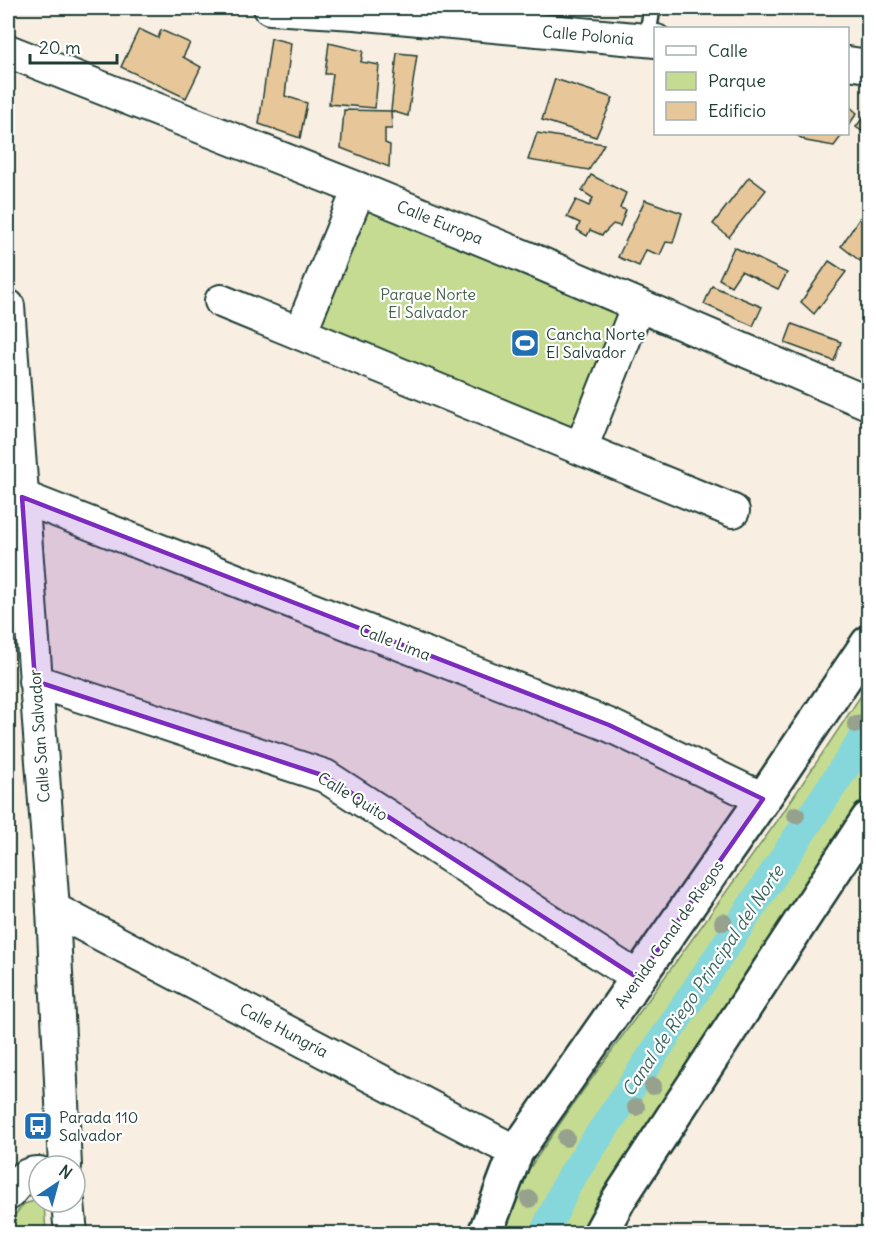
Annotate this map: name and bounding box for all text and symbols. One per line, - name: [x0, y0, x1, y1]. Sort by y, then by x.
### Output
- street label: Calle Polonia: [541, 21, 635, 49]
- scale bar: [30, 27, 117, 65]
- legend: [654, 27, 849, 135]
- text: 20 m: [39, 36, 81, 59]
- text: Calle: [708, 39, 748, 62]
- text: Parque: [708, 69, 766, 92]
- text: Edificio: [708, 99, 766, 122]
- street label: Calle Europa: [394, 196, 486, 248]
- park label: Parque Norte El Salvador: [380, 284, 476, 322]
- place label: Cancha Norte El Salvador: [546, 324, 645, 362]
- sports icon: Cancha Norte El Salvador: [509, 327, 541, 359]
- street label: Calle Lima: [357, 619, 433, 665]
- street label: Calle San Salvador: [24, 668, 54, 803]
- street label: Calle Quito: [314, 767, 392, 825]
- street label: Avenida Canal de Riegos: [610, 856, 728, 1012]
- water label: Canal de Riego Principal del Norte: [617, 860, 789, 1101]
- street label: Calle Hungría: [236, 998, 332, 1062]
- place label: Parada 110 Salvador: [59, 1107, 138, 1145]
- bus stop icon: Parada 110 Salvador: [22, 1110, 54, 1142]
- north arrow: [27, 1154, 87, 1214]
- text: N: [55, 1161, 76, 1183]

